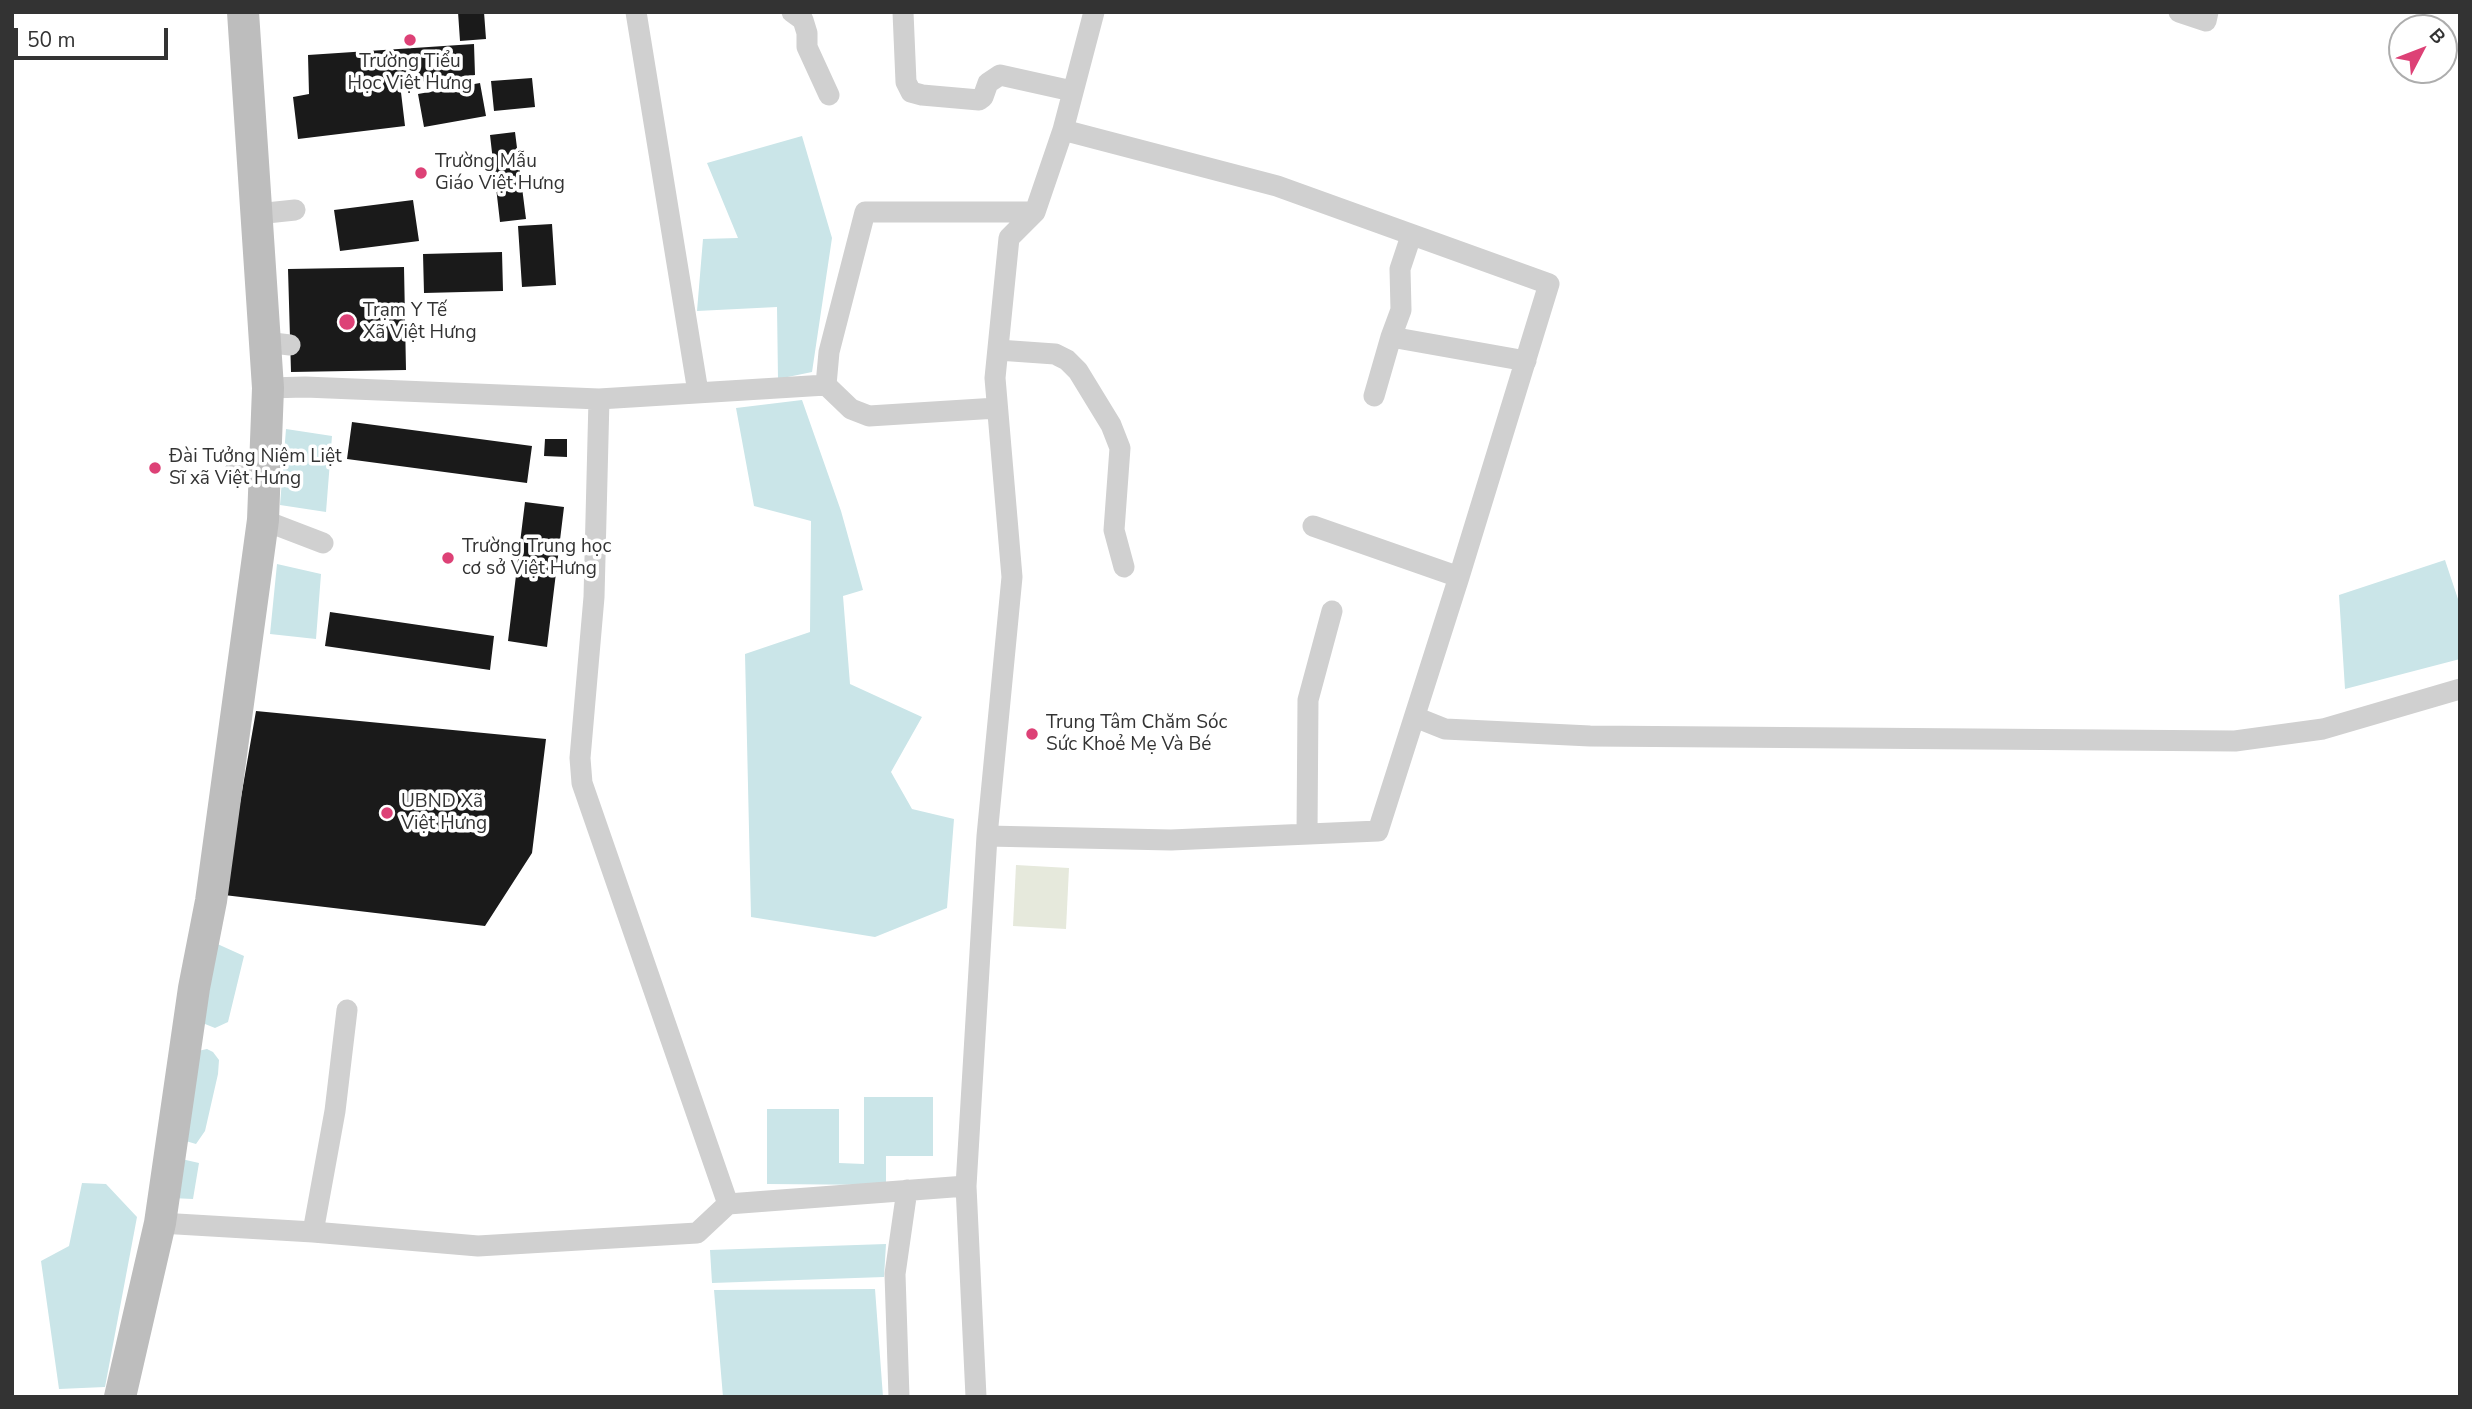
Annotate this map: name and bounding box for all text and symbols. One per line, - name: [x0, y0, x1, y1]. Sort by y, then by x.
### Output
- scale bar: [18, 14, 172, 58]
- north arrow: [2388, 14, 2458, 84]
- text: B: [2423, 23, 2451, 50]
- text: 50 m: [27, 26, 76, 54]
- marker: Trường Tiểu Học Việt Hưng: [402, 32, 418, 48]
- place label: Trường Tiểu Học Việt Hưng: [348, 51, 472, 95]
- place label: Trường Mẫu Giáo Việt Hưng: [435, 151, 565, 195]
- marker: Trường Mẫu Giáo Việt Hưng: [413, 165, 429, 181]
- place label: Trạm Y Tế Xã Việt Hưng: [363, 300, 477, 344]
- marker: Trạm Y Tế Xã Việt Hưng: [337, 312, 357, 332]
- place label: Đài Tưởng Niệm Liệt Sĩ xã Việt Hưng: [169, 446, 342, 490]
- marker: Đài Tưởng Niệm Liệt Sĩ xã Việt Hưng: [147, 460, 163, 476]
- place label: Trường Trung học cơ sở Việt Hưng: [462, 536, 611, 580]
- marker: Trường Trung học cơ sở Việt Hưng: [440, 550, 456, 566]
- place label: Trung Tâm Chăm Sóc Sức Khoẻ Mẹ Và Bé: [1046, 712, 1227, 756]
- marker: Trung Tâm Chăm Sóc Sức Khoẻ Mẹ Và Bé: [1024, 726, 1040, 742]
- place label: UBND Xã Việt Hưng: [401, 791, 487, 835]
- marker: UBND Xã Việt Hưng: [379, 805, 395, 821]

